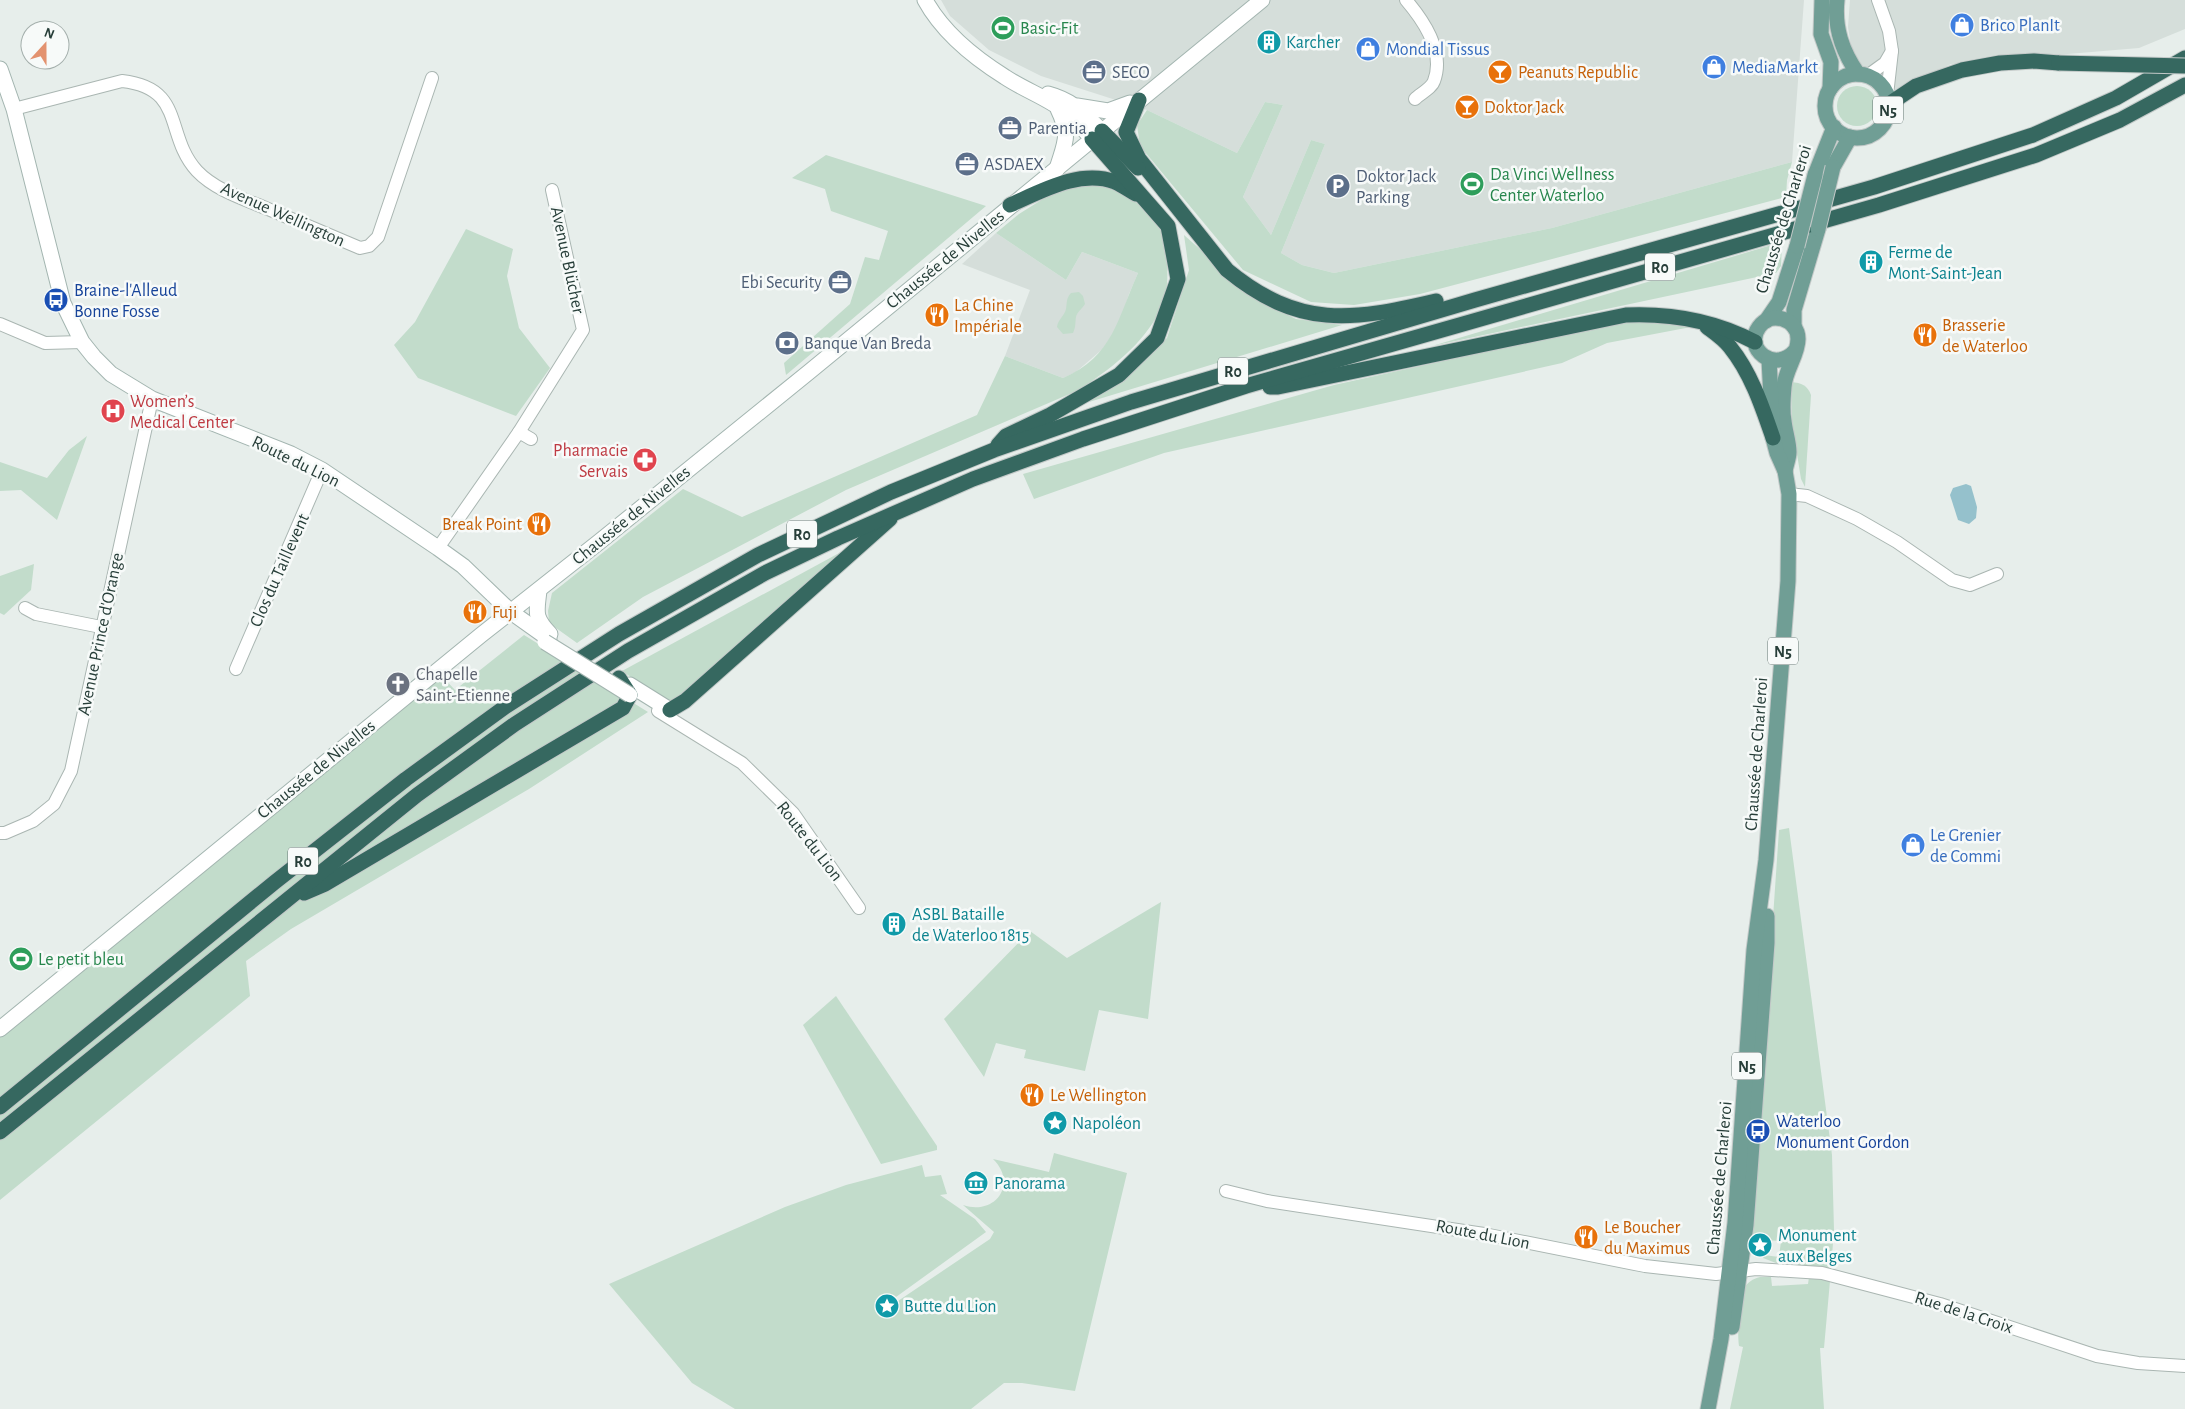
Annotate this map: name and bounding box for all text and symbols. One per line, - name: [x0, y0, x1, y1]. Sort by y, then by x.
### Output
- shop icon: Brico PlanIt: [1949, 12, 1975, 38]
- sports icon: Basic-Fit: [990, 15, 1016, 41]
- place label: Brico PlanIt: [1980, 17, 2060, 35]
- north arrow: [20, 20, 70, 70]
- place label: Basic-Fit: [1020, 20, 1079, 38]
- text: N: [42, 26, 56, 42]
- building icon: Karcher: [1256, 29, 1282, 55]
- place label: Karcher: [1286, 34, 1340, 52]
- shop icon: Mondial Tissus: [1355, 36, 1381, 62]
- place label: Mondial Tissus: [1386, 41, 1490, 59]
- shop icon: MediaMarkt: [1701, 54, 1727, 80]
- office icon: SECO: [1081, 59, 1107, 85]
- bar icon: Peanuts Republic: [1487, 59, 1513, 85]
- place label: MediaMarkt: [1732, 59, 1818, 77]
- place label: SECO: [1112, 64, 1150, 82]
- place label: Peanuts Republic: [1518, 64, 1638, 82]
- bar icon: Doktor Jack: [1454, 94, 1480, 120]
- road number: N5: [1873, 96, 1903, 124]
- place label: Doktor Jack: [1484, 99, 1565, 117]
- office icon: Parentia: [997, 115, 1023, 141]
- place label: Parentia: [1028, 120, 1087, 138]
- street label: Chaussée de Charleroi: [1753, 143, 1815, 296]
- office icon: ASDAEX: [954, 151, 980, 177]
- place label: ASDAEX: [984, 156, 1044, 174]
- place label: Da Vinci Wellness Center Waterloo: [1490, 166, 1614, 205]
- place label: Doktor Jack Parking: [1356, 168, 1437, 207]
- sports icon: Da Vinci Wellness Center Waterloo: [1459, 171, 1485, 197]
- parking icon: Doktor Jack Parking: [1325, 173, 1351, 199]
- street label: Avenue Wellington: [218, 179, 347, 250]
- street label: Avenue Blücher: [547, 205, 587, 316]
- street label: Chaussée de Nivelles: [883, 207, 1008, 313]
- place label: Ferme de Mont-Saint-Jean: [1888, 244, 2002, 283]
- building icon: Ferme de Mont-Saint-Jean: [1858, 249, 1884, 275]
- road number: R0: [1645, 253, 1675, 280]
- office icon: Ebi Security: [827, 269, 853, 295]
- place label: Ebi Security: [741, 274, 822, 292]
- place label: Braine-l'Alleud Bonne Fosse: [74, 282, 177, 321]
- bus stop icon: Braine-l'Alleud Bonne Fosse: [43, 287, 69, 313]
- place label: La Chine Impériale: [954, 297, 1022, 336]
- restaurant icon: La Chine Impériale: [924, 302, 950, 328]
- place label: Brasserie de Waterloo: [1942, 317, 2028, 356]
- restaurant icon: Brasserie de Waterloo: [1912, 322, 1938, 348]
- bank icon: Banque Van Breda: [774, 330, 800, 356]
- place label: Banque Van Breda: [804, 335, 932, 353]
- road number: R0: [1218, 358, 1248, 384]
- place label: Women’s Medical Center: [130, 393, 235, 432]
- hospital icon: Women’s Medical Center: [100, 398, 126, 424]
- street label: Route du Lion: [249, 433, 342, 491]
- place label: Pharmacie Servais: [553, 442, 628, 481]
- pharmacy icon: Pharmacie Servais: [632, 447, 658, 473]
- street label: Chaussée de Nivelles: [569, 463, 694, 569]
- street label: Clos du Taillevent: [247, 511, 313, 630]
- restaurant icon: Break Point: [526, 511, 552, 537]
- place label: Break Point: [442, 516, 522, 534]
- road number: R0: [787, 520, 817, 548]
- street label: Avenue Prince d'Orange: [75, 551, 127, 717]
- restaurant icon: Fuji: [462, 599, 488, 625]
- place label: Fuji: [492, 604, 517, 622]
- road number: N5: [1768, 637, 1798, 664]
- place label: Chapelle Saint-Etienne: [416, 666, 510, 705]
- church icon: Chapelle Saint-Etienne: [385, 671, 411, 697]
- street label: Chaussée de Charleroi: [1743, 677, 1771, 832]
- street label: Chaussée de Nivelles: [254, 717, 379, 823]
- street label: Route du Lion: [773, 798, 846, 885]
- place label: Le Grenier de Commi: [1930, 827, 2001, 866]
- shop icon: Le Grenier de Commi: [1900, 832, 1926, 858]
- road number: R0: [288, 848, 318, 874]
- place label: ASBL Bataille de Waterloo 1815: [912, 906, 1029, 945]
- building icon: ASBL Bataille de Waterloo 1815: [881, 911, 907, 937]
- sports icon: Le petit bleu: [8, 946, 34, 972]
- place label: Le petit bleu: [38, 951, 124, 969]
- road number: N5: [1732, 1052, 1762, 1080]
- restaurant icon: Le Wellington: [1019, 1082, 1045, 1108]
- place label: Le Wellington: [1050, 1087, 1147, 1105]
- street label: Chaussée de Charleroi: [1704, 1101, 1736, 1256]
- place icon: Napoléon: [1042, 1110, 1068, 1136]
- place label: Waterloo Monument Gordon: [1776, 1113, 1910, 1152]
- place label: Napoléon: [1072, 1115, 1141, 1133]
- bus stop icon: Waterloo Monument Gordon: [1745, 1118, 1771, 1144]
- museum icon: Panorama: [963, 1170, 989, 1196]
- place label: Panorama: [994, 1175, 1065, 1193]
- street label: Route du Lion: [1434, 1217, 1531, 1253]
- place label: Le Boucher du Maximus: [1604, 1219, 1690, 1258]
- restaurant icon: Le Boucher du Maximus: [1573, 1224, 1599, 1250]
- place label: Monument aux Belges: [1778, 1227, 1857, 1266]
- place icon: Monument aux Belges: [1747, 1232, 1773, 1258]
- street label: Rue de la Croix: [1912, 1289, 2015, 1337]
- place icon: Butte du Lion: [874, 1293, 900, 1319]
- place label: Butte du Lion: [904, 1298, 997, 1316]

